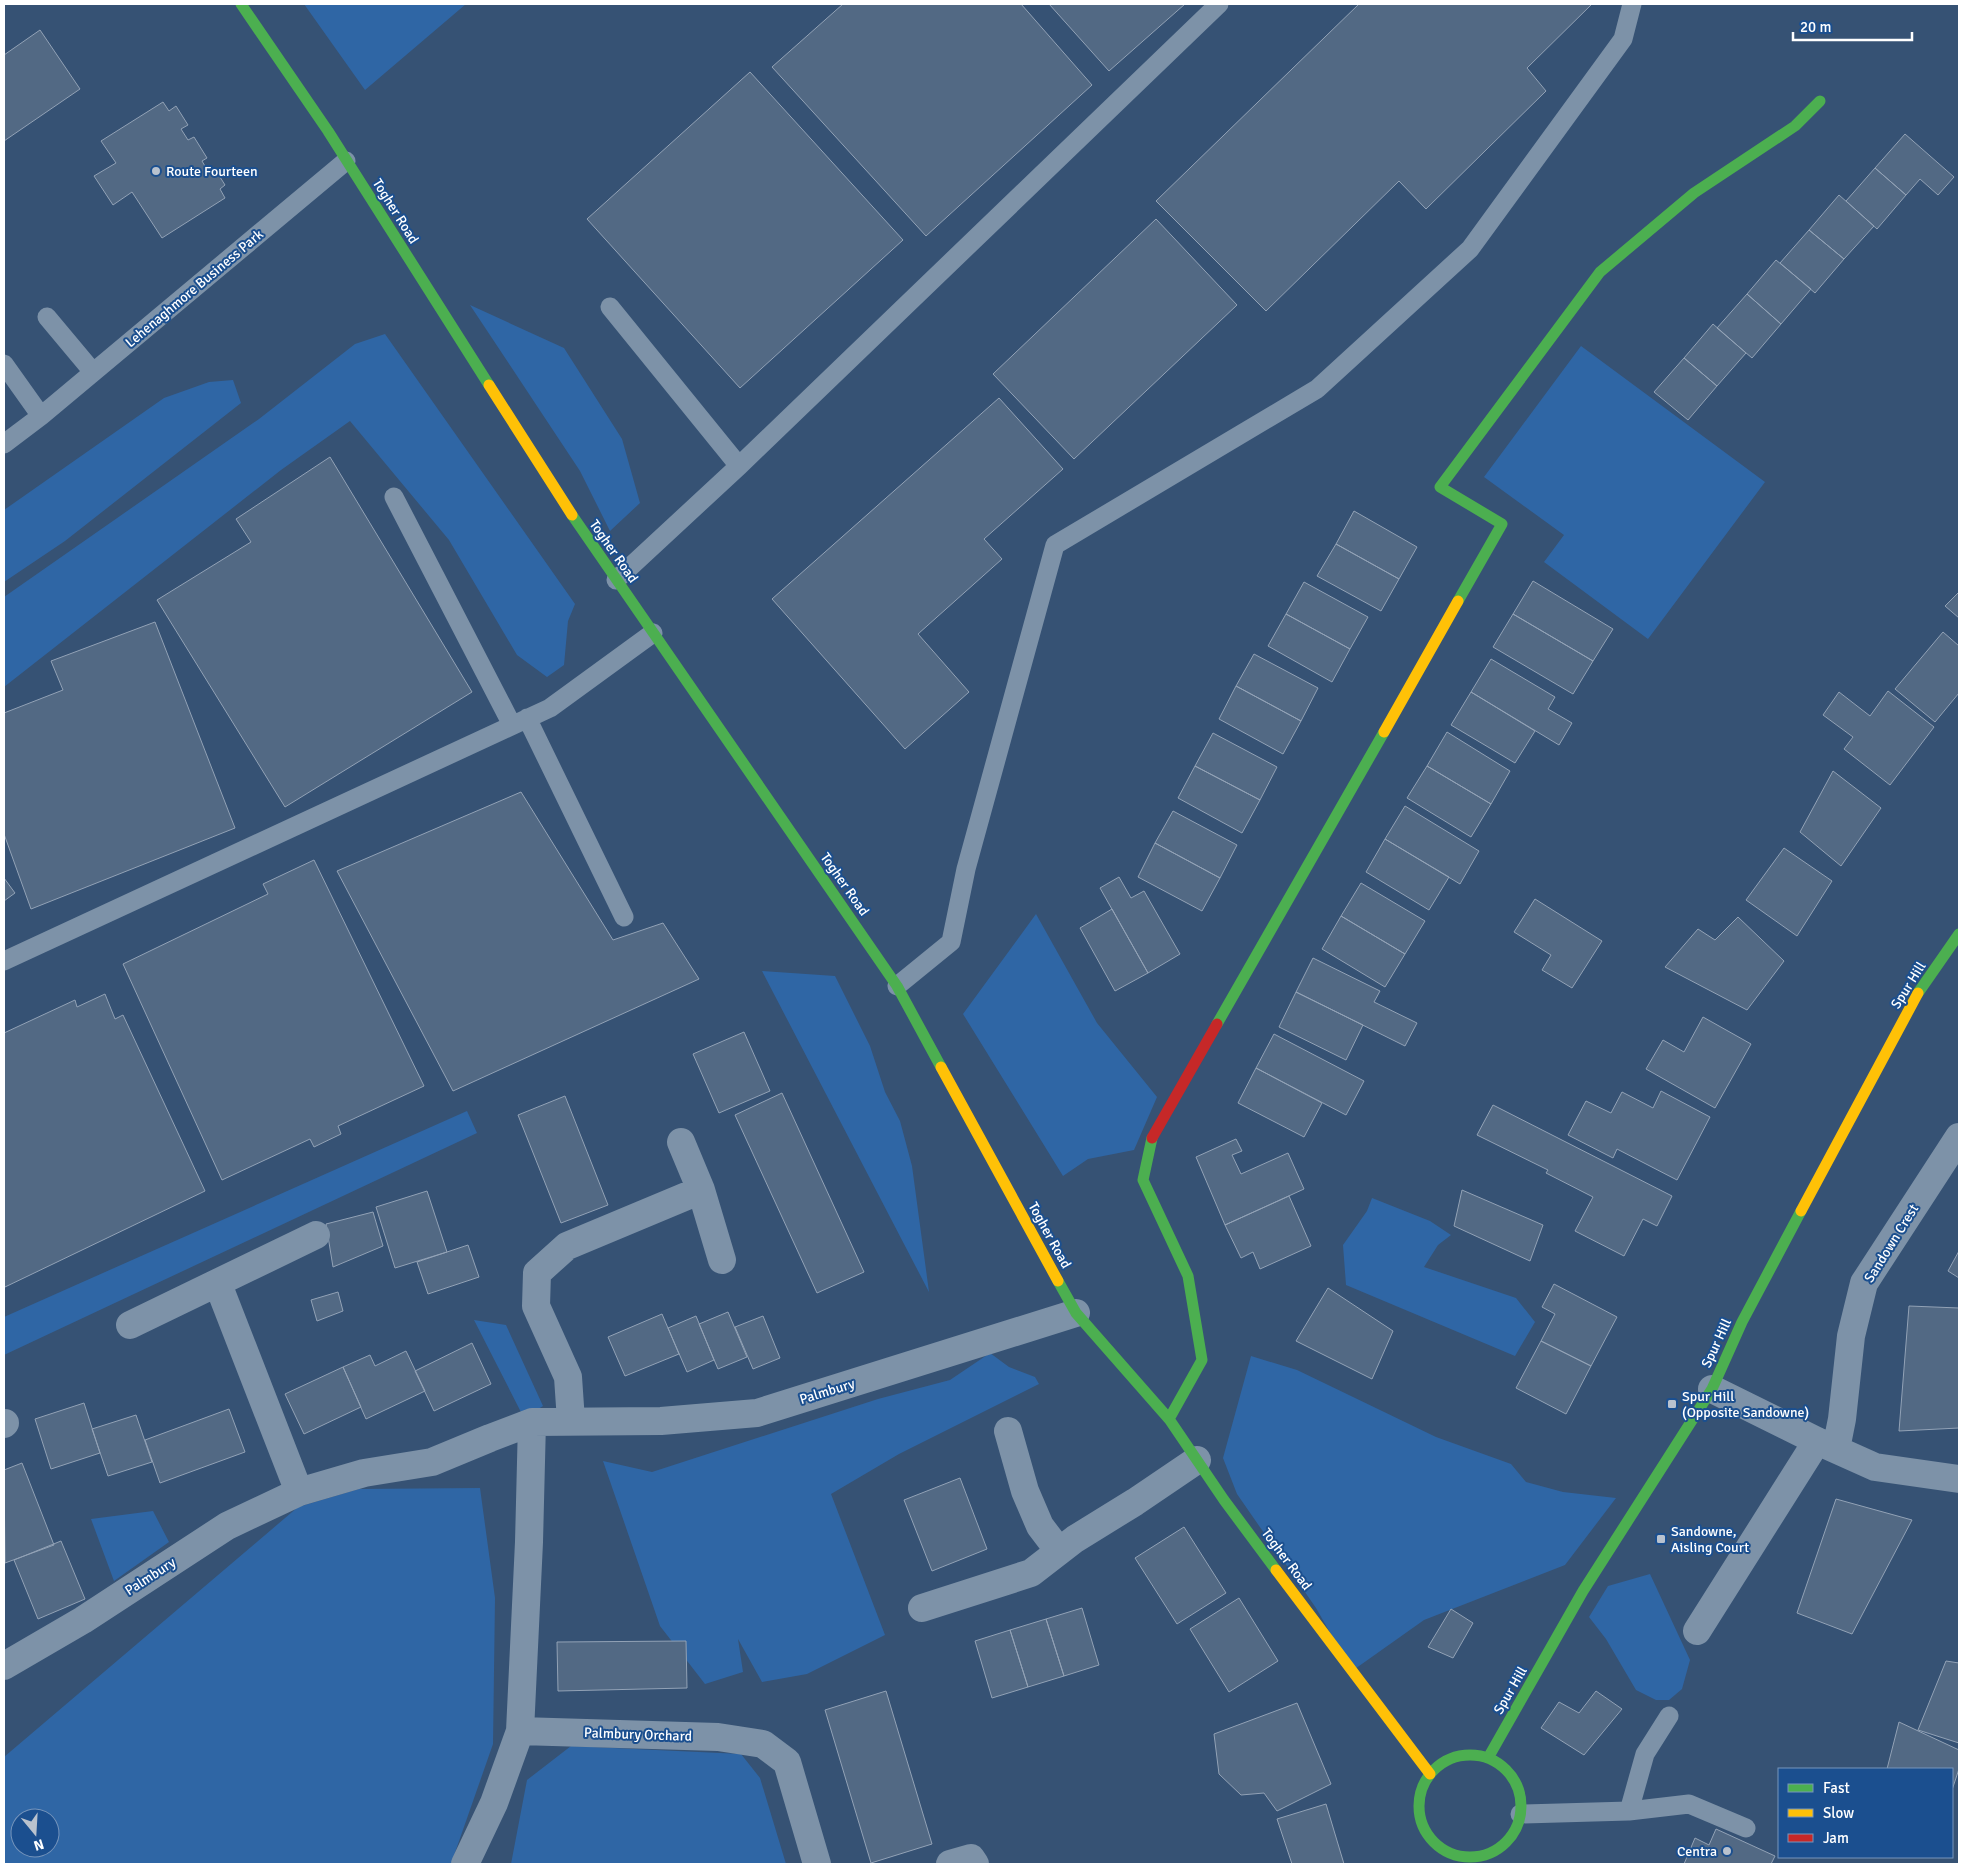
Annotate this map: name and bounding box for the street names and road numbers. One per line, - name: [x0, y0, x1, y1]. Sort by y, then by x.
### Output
- street label: Togher Road: [369, 176, 422, 247]
- street label: Lehenaghmore Business Park: [122, 226, 267, 351]
- street label: Togher Road: [586, 516, 642, 586]
- street label: Togher Road: [817, 849, 873, 919]
- street label: Spur Hill: [1887, 959, 1930, 1012]
- street label: Togher Road: [1024, 1199, 1075, 1271]
- street label: Sandown Crest: [1861, 1201, 1922, 1286]
- street label: Spur Hill: [1698, 1316, 1735, 1371]
- street label: Palmbury: [797, 1375, 857, 1408]
- street label: Togher Road: [1258, 1525, 1315, 1594]
- street label: Palmbury: [122, 1553, 179, 1599]
- street label: Spur Hill: [1490, 1663, 1531, 1717]
- street label: Palmbury Orchard: [584, 1724, 692, 1745]

